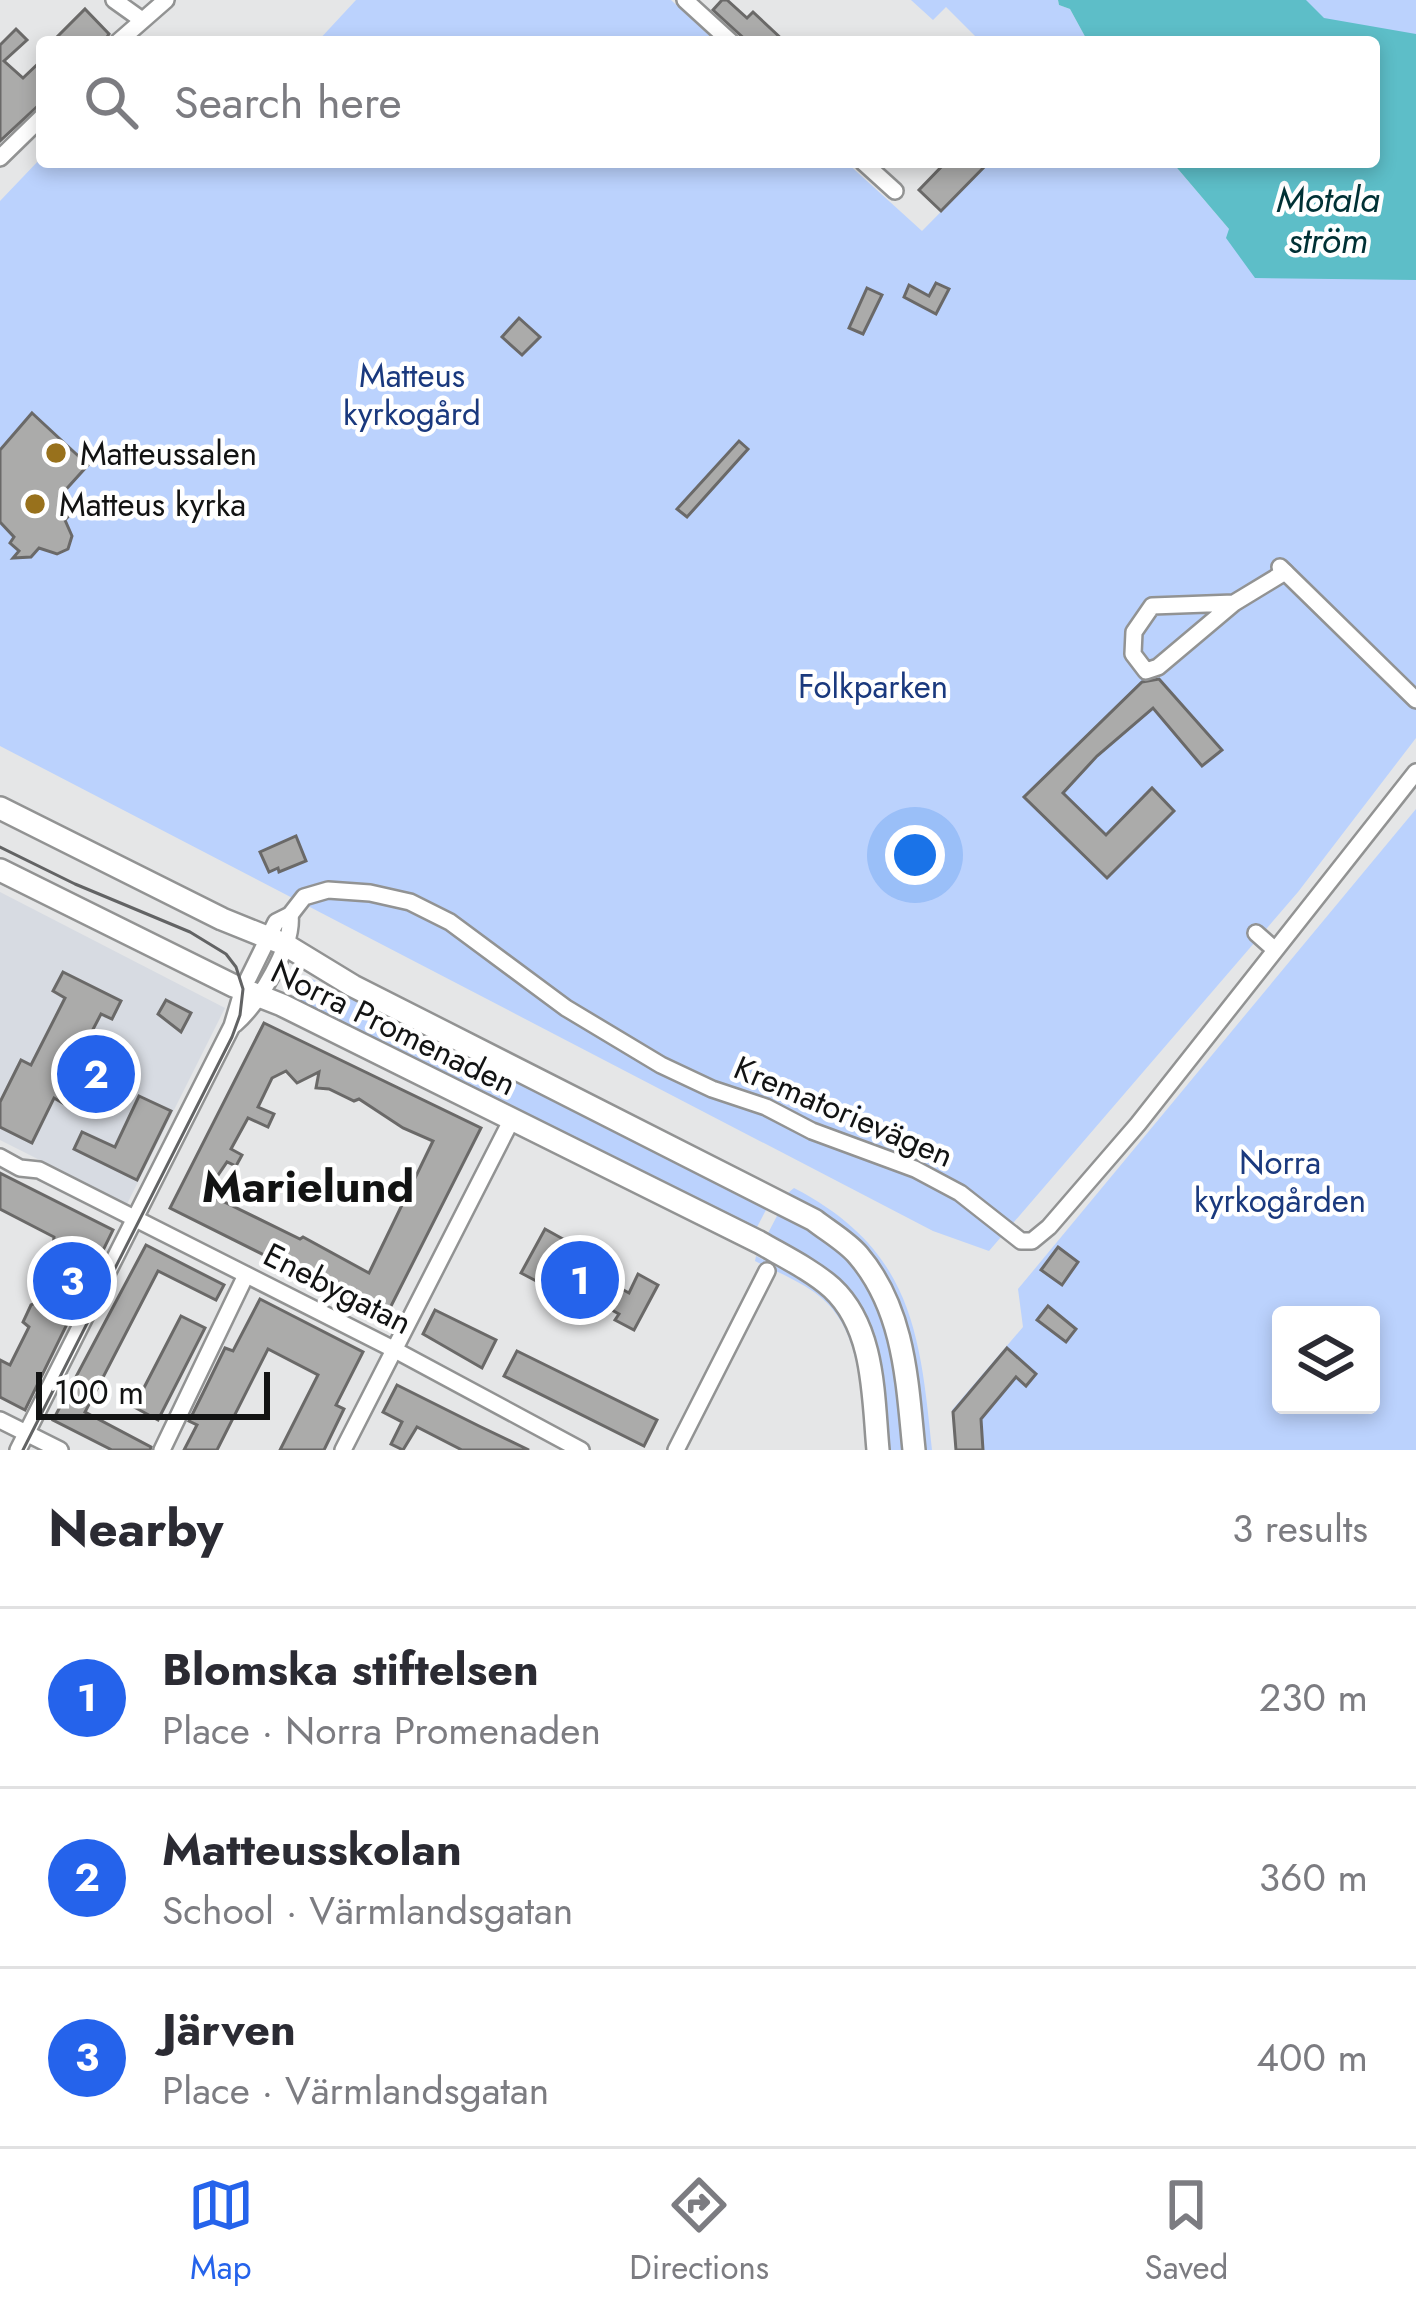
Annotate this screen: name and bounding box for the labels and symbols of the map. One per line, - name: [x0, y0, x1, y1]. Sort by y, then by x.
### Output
- water label: Motala ström: [1276, 173, 1380, 266]
- park label: Matteus kyrkogård: [343, 352, 481, 437]
- place label: Matteussalen: [80, 430, 257, 477]
- marker: Matteussalen: [43, 440, 69, 466]
- place label: Matteus kyrka: [59, 481, 246, 528]
- marker: Matteus kyrka: [22, 491, 48, 517]
- park label: Folkparken: [798, 663, 948, 710]
- your location: [885, 825, 945, 885]
- street label: Norra Promenaden: [263, 948, 524, 1107]
- pin: 2: [57, 1029, 135, 1119]
- street label: Krematorievägen: [727, 1044, 961, 1179]
- park label: Norra kyrkogården: [1194, 1139, 1366, 1224]
- district label: Marielund: [202, 1154, 414, 1219]
- street label: Enebygatan: [256, 1231, 420, 1346]
- pin: 1: [541, 1235, 619, 1325]
- pin: 3: [33, 1236, 111, 1326]
- scale bar: [36, 1366, 270, 1419]

